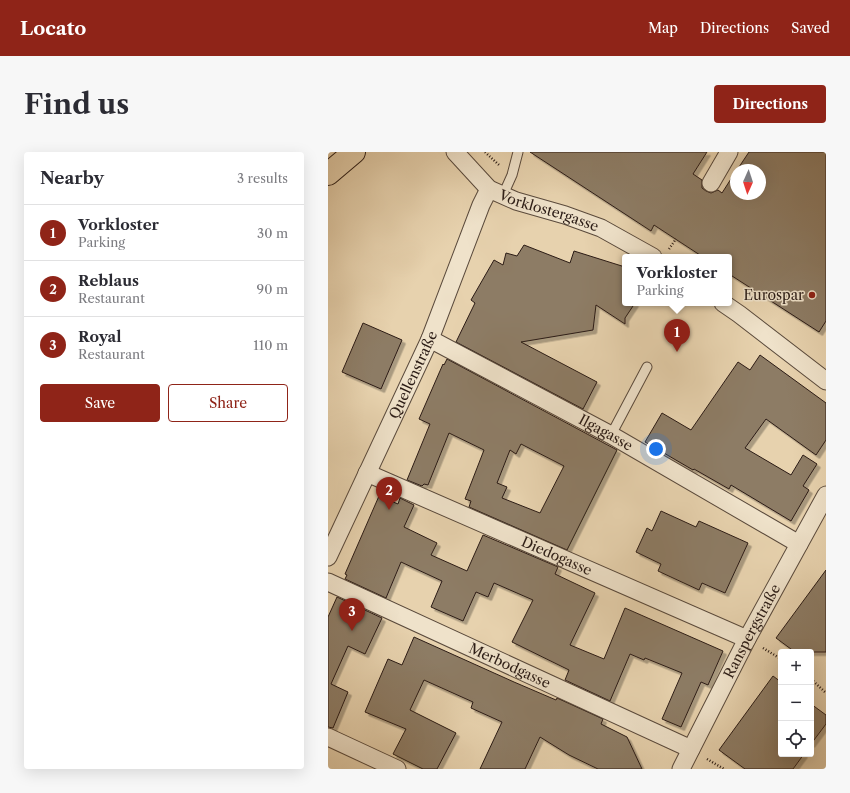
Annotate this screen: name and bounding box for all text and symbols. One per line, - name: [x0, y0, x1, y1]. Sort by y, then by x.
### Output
- text: Locato: [20, 17, 86, 40]
- text: Map: [648, 19, 678, 37]
- text: Directions: [700, 19, 769, 37]
- text: Saved: [791, 19, 830, 37]
- button: Directions: [714, 85, 826, 123]
- text: Find us: [24, 87, 129, 121]
- north arrow: [730, 164, 766, 200]
- text: Nearby: [40, 168, 104, 188]
- text: 3 results: [237, 170, 288, 186]
- street label: Vorklostergasse: [495, 185, 601, 235]
- text: Vorkloster: [78, 215, 159, 234]
- text: 1: [50, 225, 56, 241]
- text: 30 m: [257, 225, 288, 241]
- text: Parking: [78, 234, 125, 250]
- popup: [622, 254, 732, 306]
- text: Vorkloster: [637, 263, 717, 282]
- text: Reblaus: [78, 271, 139, 290]
- text: 2: [49, 281, 57, 297]
- text: 90 m: [257, 281, 288, 297]
- text: Parking: [637, 282, 684, 298]
- place label: Eurospar: [743, 286, 804, 304]
- text: Restaurant: [78, 290, 145, 306]
- marker: Eurospar: [807, 290, 817, 300]
- pin: 1: [664, 319, 690, 352]
- text: Royal: [78, 327, 122, 346]
- street label: Quellenstraße: [385, 328, 441, 422]
- text: 3: [49, 337, 57, 353]
- text: 110 m: [253, 337, 288, 353]
- text: Restaurant: [78, 346, 145, 362]
- button: Save: [40, 384, 160, 422]
- button: Share: [168, 384, 288, 422]
- street label: Ilgagasse: [576, 410, 636, 455]
- your location: [646, 439, 666, 459]
- pin: 2: [376, 477, 402, 510]
- street label: Diedogasse: [519, 533, 595, 579]
- street label: Ranspergstraße: [720, 581, 784, 681]
- pin: 3: [339, 598, 365, 631]
- street label: Merbodgasse: [466, 639, 554, 692]
- map controls: [778, 649, 814, 757]
- button: +: [778, 649, 814, 685]
- button: −: [778, 685, 814, 721]
- button: locate: [778, 721, 814, 757]

